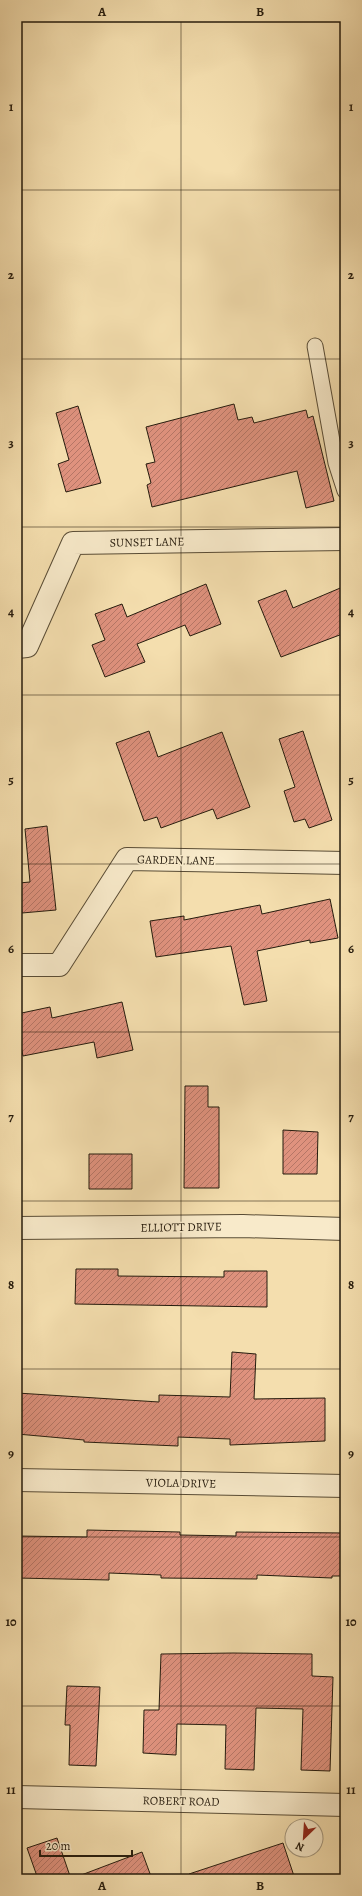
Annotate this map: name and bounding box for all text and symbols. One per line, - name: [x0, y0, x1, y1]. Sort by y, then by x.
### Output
- text: A: [97, 3, 107, 20]
- text: B: [256, 3, 264, 20]
- text: 1: [9, 98, 14, 115]
- text: 1: [349, 98, 354, 115]
- text: 2: [8, 266, 15, 283]
- text: 2: [348, 266, 355, 283]
- text: 3: [8, 434, 14, 451]
- text: 3: [348, 434, 354, 451]
- street label: SUNSET LANE: [110, 533, 184, 551]
- text: 4: [8, 603, 14, 620]
- text: 4: [348, 603, 354, 620]
- text: 5: [8, 771, 14, 788]
- text: 5: [348, 771, 354, 788]
- street label: GARDEN LANE: [137, 851, 215, 869]
- text: 6: [8, 940, 14, 957]
- text: 6: [348, 940, 354, 957]
- text: 7: [8, 1108, 14, 1125]
- text: 7: [348, 1108, 354, 1125]
- street label: ELLIOTT DRIVE: [140, 1218, 222, 1236]
- text: 8: [8, 1276, 14, 1293]
- text: 8: [348, 1276, 354, 1293]
- text: 9: [8, 1445, 14, 1462]
- text: 9: [348, 1445, 354, 1462]
- street label: VIOLA DRIVE: [145, 1474, 216, 1492]
- text: 10: [5, 1613, 17, 1630]
- text: 10: [345, 1613, 357, 1630]
- text: 11: [6, 1781, 16, 1798]
- text: 11: [346, 1781, 356, 1798]
- street label: ROBERT ROAD: [142, 1792, 220, 1810]
- north arrow: [284, 1818, 324, 1858]
- scale bar: [40, 1832, 132, 1858]
- text: 20 m: [46, 1838, 70, 1854]
- text: N: [293, 1838, 307, 1855]
- text: A: [97, 1877, 107, 1894]
- text: B: [256, 1877, 264, 1894]

